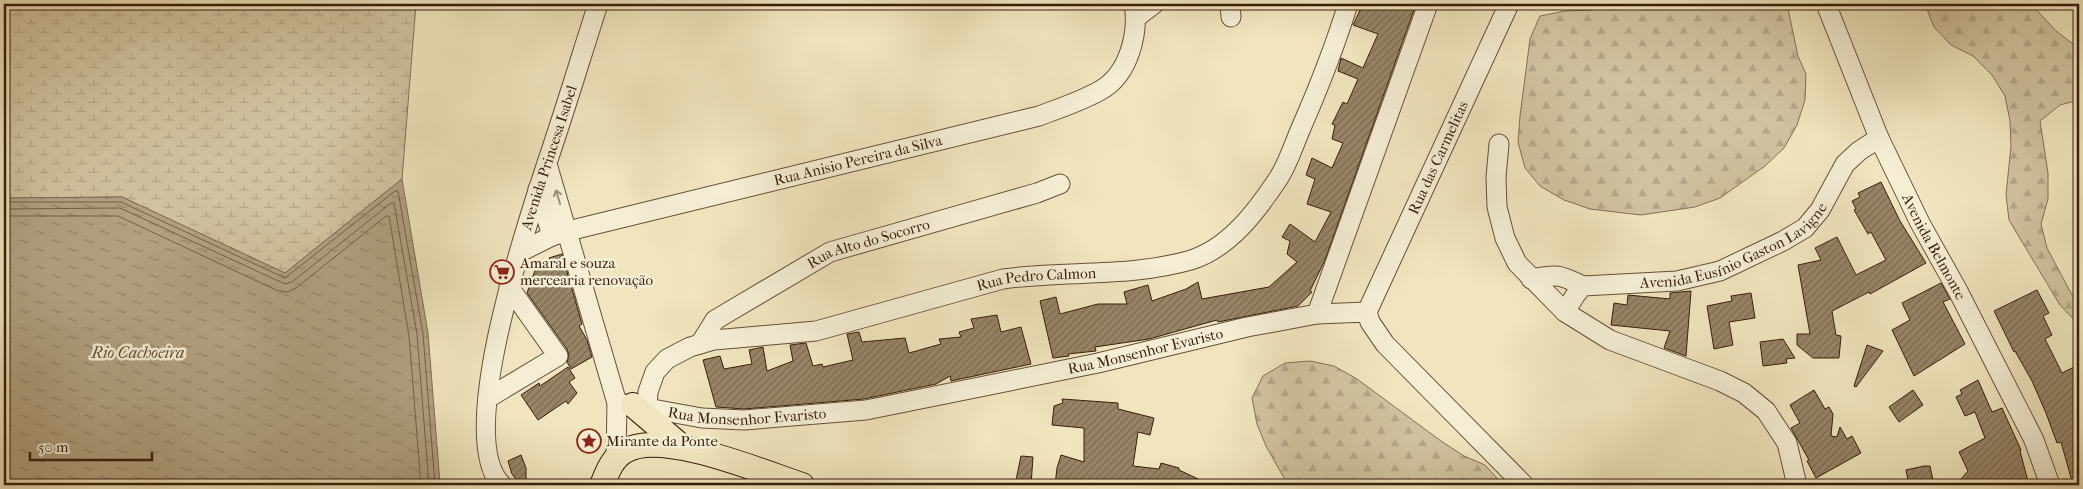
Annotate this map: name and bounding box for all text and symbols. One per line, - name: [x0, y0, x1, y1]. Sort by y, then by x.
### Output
- street label: Avenida Princesa Isabel: [517, 83, 581, 233]
- street label: Rua das Carmelitas: [1404, 98, 1472, 217]
- street label: Rua Anisio Pereira da Silva: [772, 131, 945, 189]
- one-way arrow: [552, 190, 562, 206]
- street label: Avenida Belmonte: [1898, 190, 1970, 303]
- street label: Avenida Eusínio Gaston Lavigne: [1638, 199, 1831, 292]
- street label: Rua Alto do Socorro: [804, 215, 932, 272]
- place label: Amaral e souza mercearia renovação: [519, 254, 654, 289]
- supermarket icon: Amaral e souza mercearia renovação: [489, 259, 515, 285]
- street label: Rua Pedro Calmon: [975, 264, 1097, 295]
- street label: Rua Monsenhor Evaristo: [1066, 324, 1225, 378]
- water label: Rio Cachoeira: [91, 343, 184, 362]
- street label: Rua Monsenhor Evaristo: [667, 403, 827, 429]
- place icon: Mirante da Ponte: [576, 428, 602, 454]
- scale bar: [30, 429, 152, 461]
- place label: Mirante da Ponte: [606, 432, 719, 450]
- text: 50 m: [38, 438, 69, 456]

